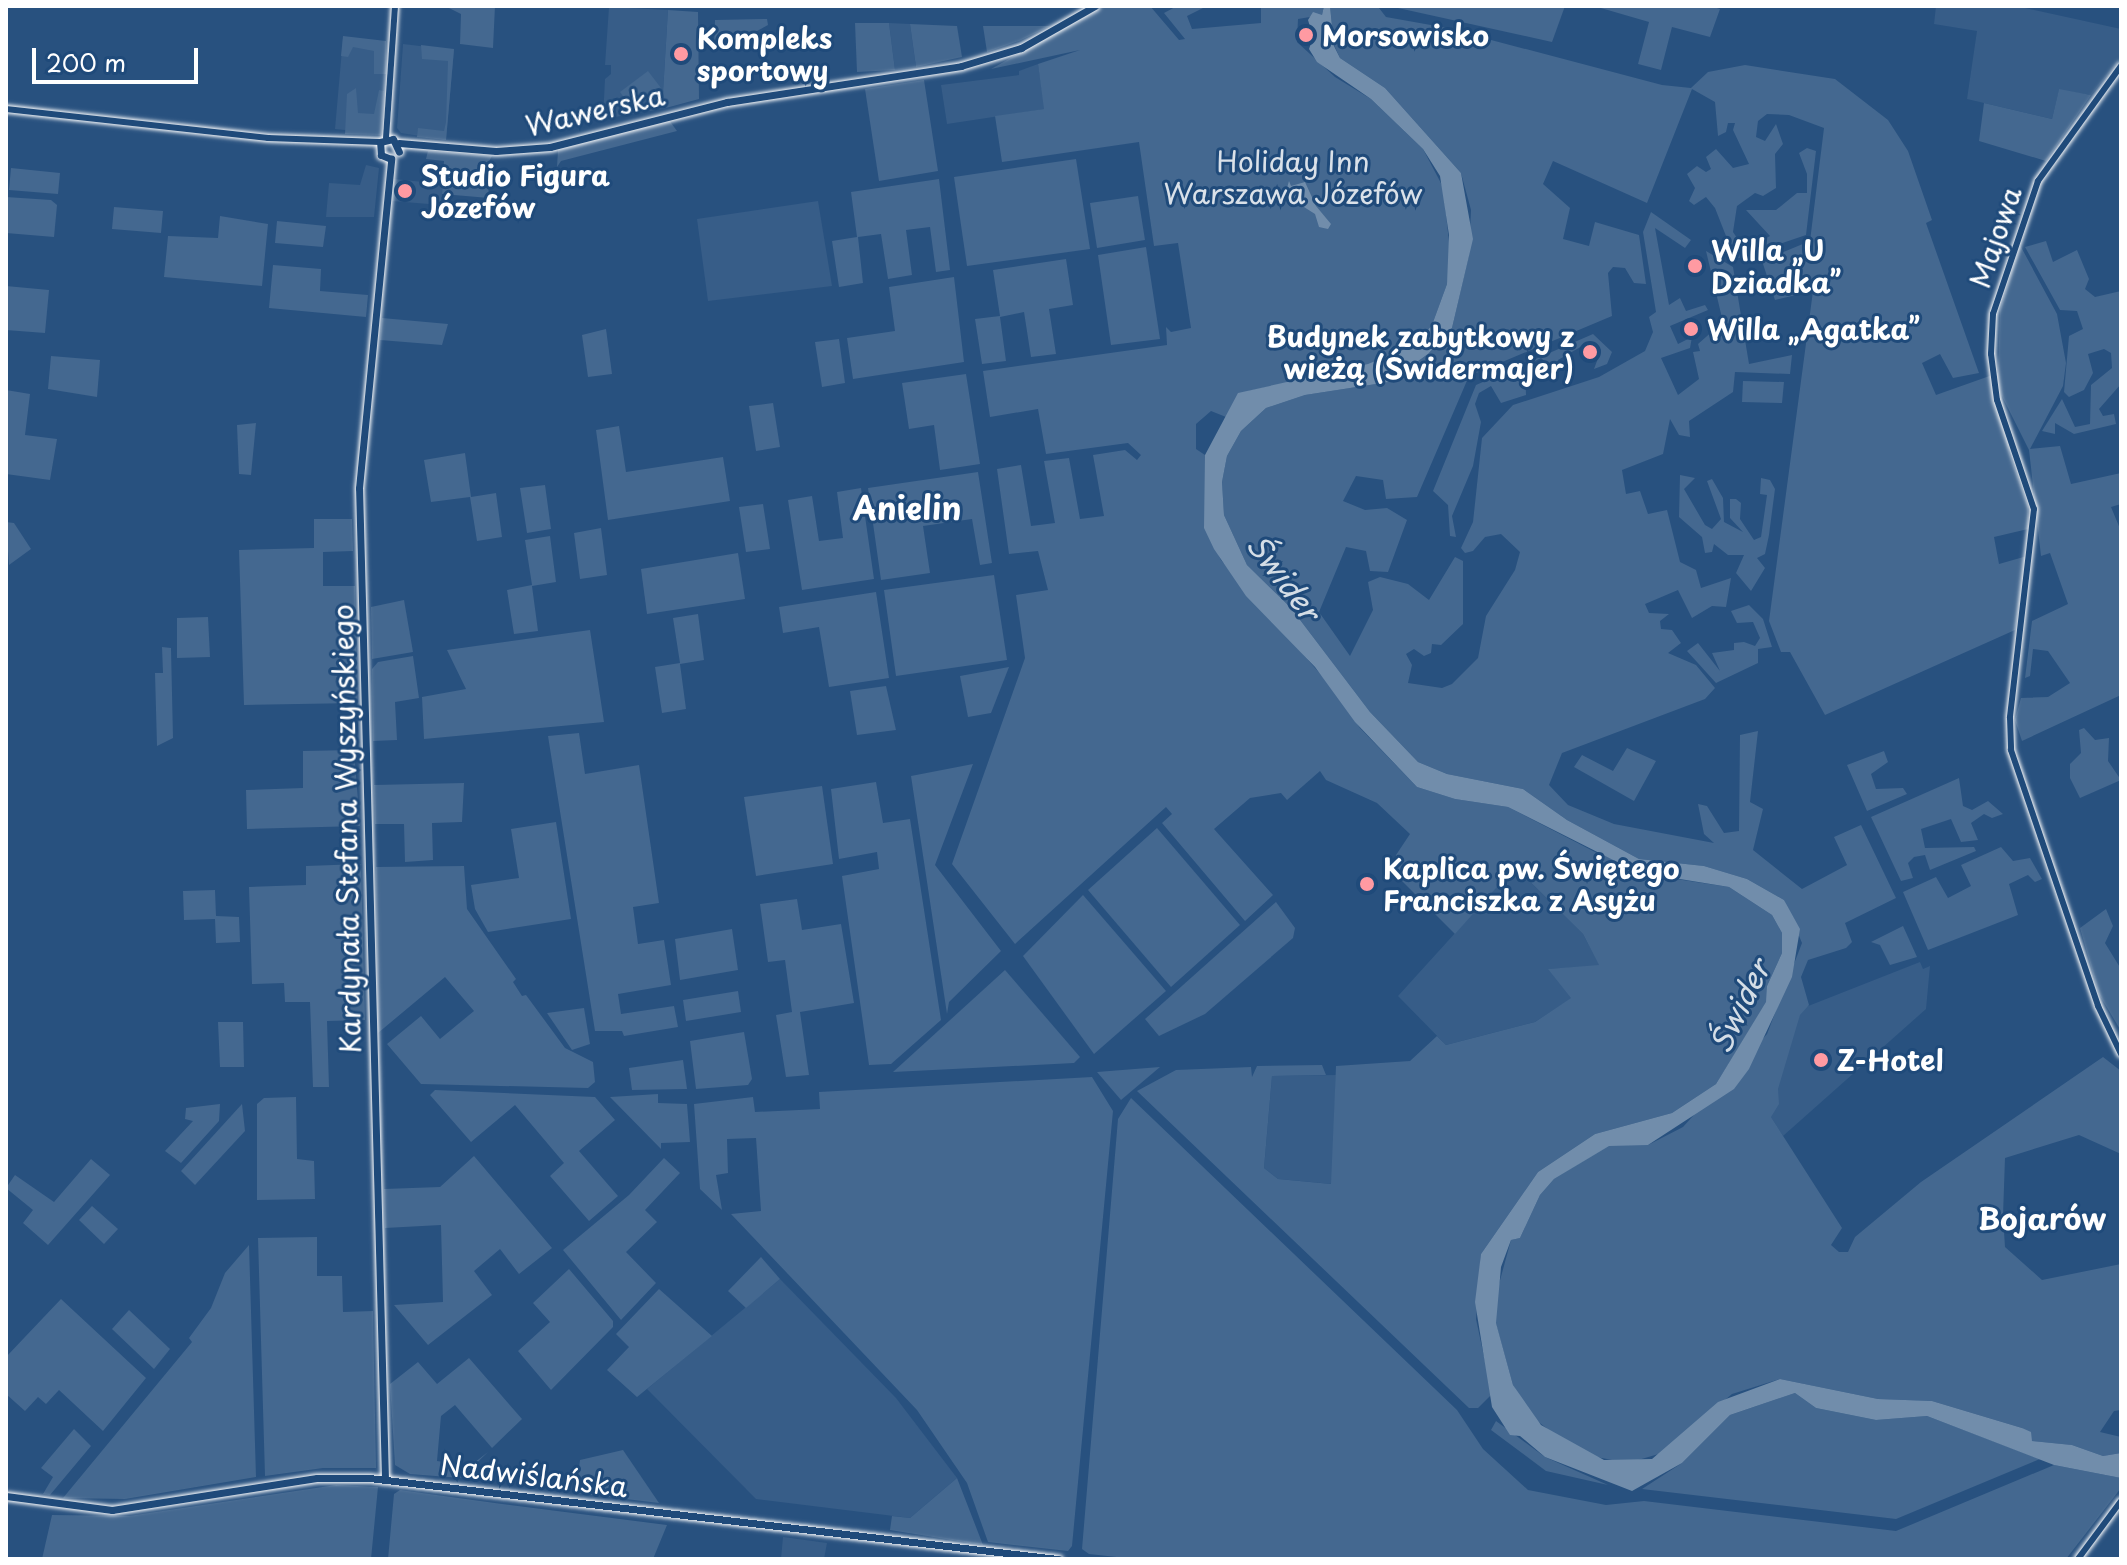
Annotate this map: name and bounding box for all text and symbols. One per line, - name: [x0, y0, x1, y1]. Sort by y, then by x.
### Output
- place label: Morsowisko: [1322, 18, 1489, 52]
- place label: Kompleks sportowy: [697, 21, 832, 87]
- marker: Morsowisko: [1297, 26, 1315, 44]
- scale bar: [36, 32, 202, 82]
- text: 200 m: [46, 44, 126, 80]
- marker: Kompleks sportowy: [672, 45, 690, 63]
- street label: Wawerska: [522, 78, 668, 142]
- park label: Holiday Inn Warszawa Józefów: [1164, 144, 1422, 210]
- place label: Studio Figura Józefów: [421, 158, 611, 224]
- marker: Studio Figura Józefów: [396, 182, 414, 200]
- street label: Majowa: [1962, 182, 2028, 292]
- place label: Willa „U Dziadka”: [1711, 233, 1841, 299]
- marker: Willa „U Dziadka”: [1686, 257, 1704, 275]
- place label: Willa „Agatka”: [1707, 312, 1920, 346]
- place label: Budynek zabytkowy z wieżą (Świdermajer): [1264, 319, 1574, 385]
- marker: Willa „Agatka”: [1682, 320, 1700, 338]
- marker: Budynek zabytkowy z wieżą (Świdermajer): [1581, 343, 1599, 361]
- district label: Anielin: [852, 488, 962, 526]
- water label: Świder: [1240, 527, 1328, 627]
- street label: Kardynała Stefana Wyszyńskiego: [325, 604, 367, 1054]
- place label: Kaplica pw. Świętego Franciszka z Asyżu: [1383, 851, 1682, 917]
- marker: Kaplica pw. Świętego Franciszka z Asyżu: [1358, 875, 1376, 893]
- water label: Świder: [1701, 954, 1777, 1058]
- place label: Z-Hotel: [1837, 1043, 1943, 1077]
- marker: Z-Hotel: [1812, 1051, 1830, 1069]
- district label: Bojarów: [1978, 1200, 2106, 1236]
- street label: Nadwiślańska: [438, 1447, 630, 1503]

